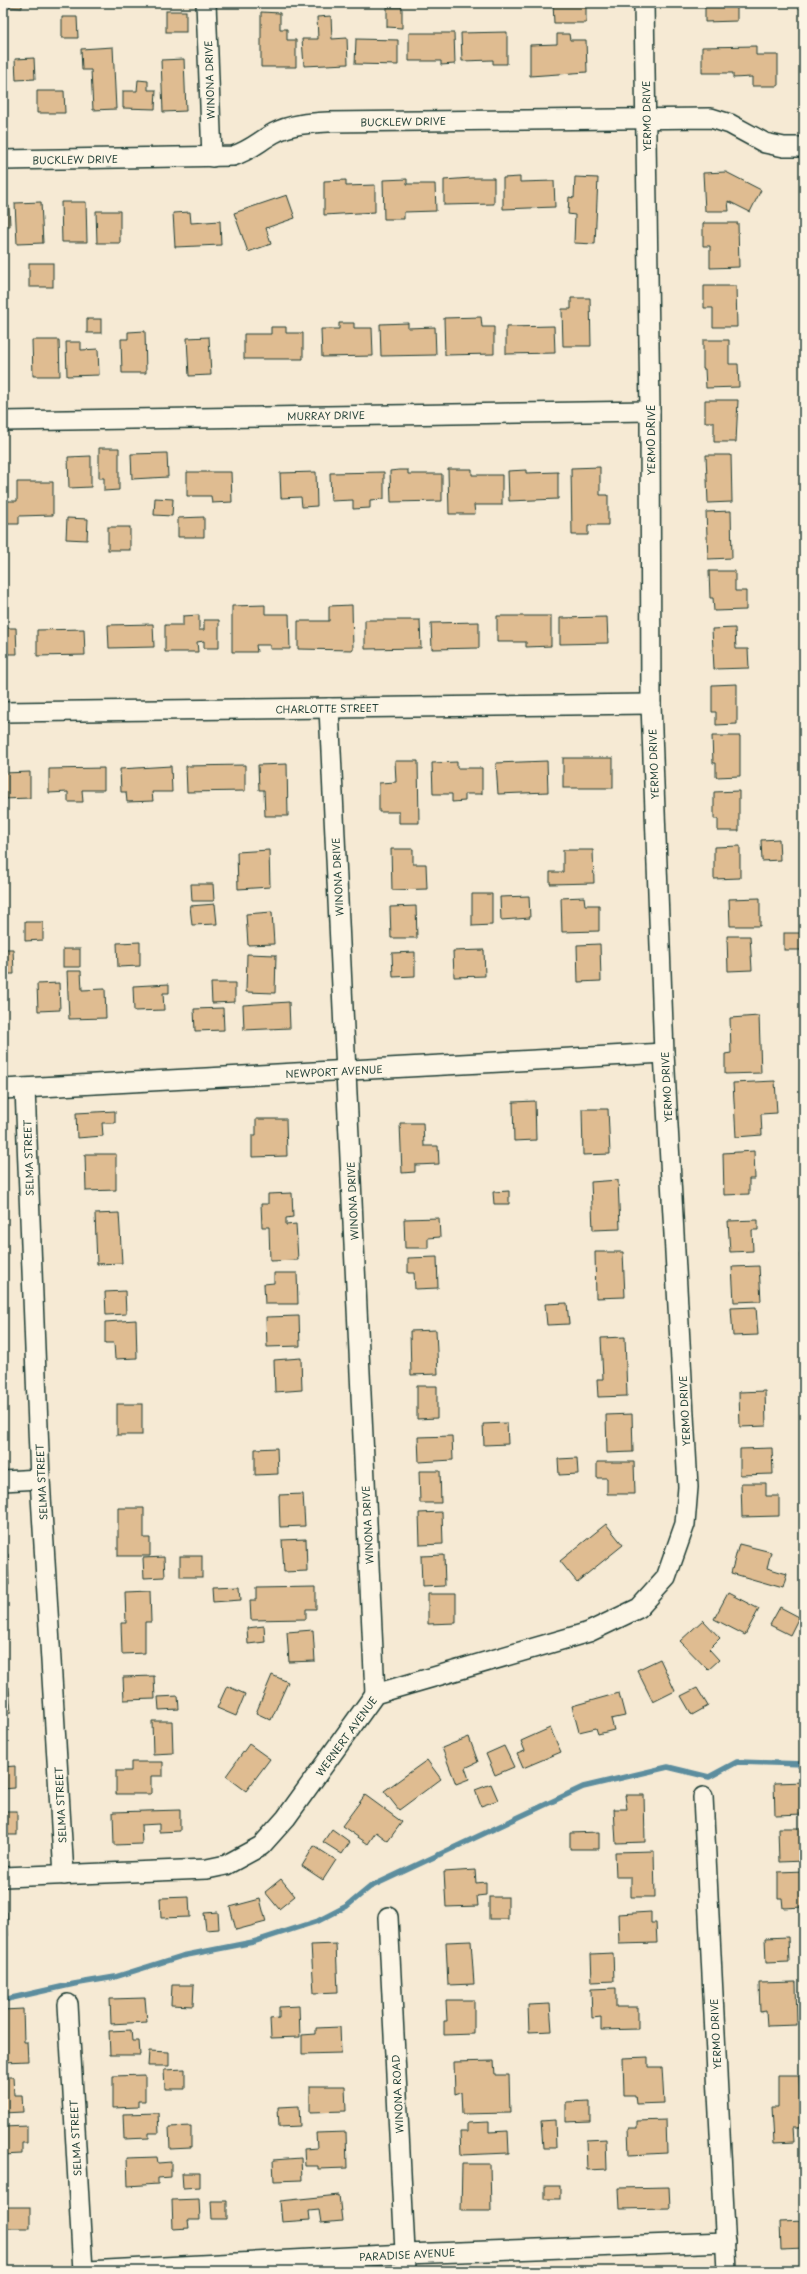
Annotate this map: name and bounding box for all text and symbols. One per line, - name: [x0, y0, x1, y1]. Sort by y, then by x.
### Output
- street label: WINONA DRIVE: [200, 40, 218, 120]
- street label: YERMO DRIVE: [638, 81, 654, 151]
- street label: BUCKLEW DRIVE: [360, 113, 446, 129]
- street label: BUCKLEW DRIVE: [32, 151, 118, 167]
- street label: YERMO DRIVE: [643, 405, 658, 475]
- street label: MURRAY DRIVE: [287, 407, 365, 423]
- street label: CHARLOTTE STREET: [275, 700, 379, 716]
- street label: YERMO DRIVE: [644, 729, 662, 799]
- street label: WINONA DRIVE: [327, 837, 347, 917]
- street label: YERMO DRIVE: [657, 1051, 675, 1123]
- street label: NEWPORT AVENUE: [285, 1061, 383, 1081]
- street label: SELMA STREET: [19, 1119, 37, 1196]
- street label: WINONA DRIVE: [342, 1161, 362, 1241]
- street label: YERMO DRIVE: [675, 1375, 693, 1447]
- street label: SELMA STREET: [32, 1443, 50, 1521]
- street label: WINONA DRIVE: [357, 1485, 377, 1565]
- street label: WERNERT AVENUE: [312, 1693, 380, 1779]
- street label: SELMA STREET: [51, 1766, 69, 1844]
- street label: YERMO DRIVE: [706, 1998, 724, 2070]
- street label: WINONA ROAD: [387, 2054, 407, 2134]
- street label: SELMA STREET: [66, 2099, 84, 2177]
- street label: PARADISE AVENUE: [359, 2244, 455, 2264]

